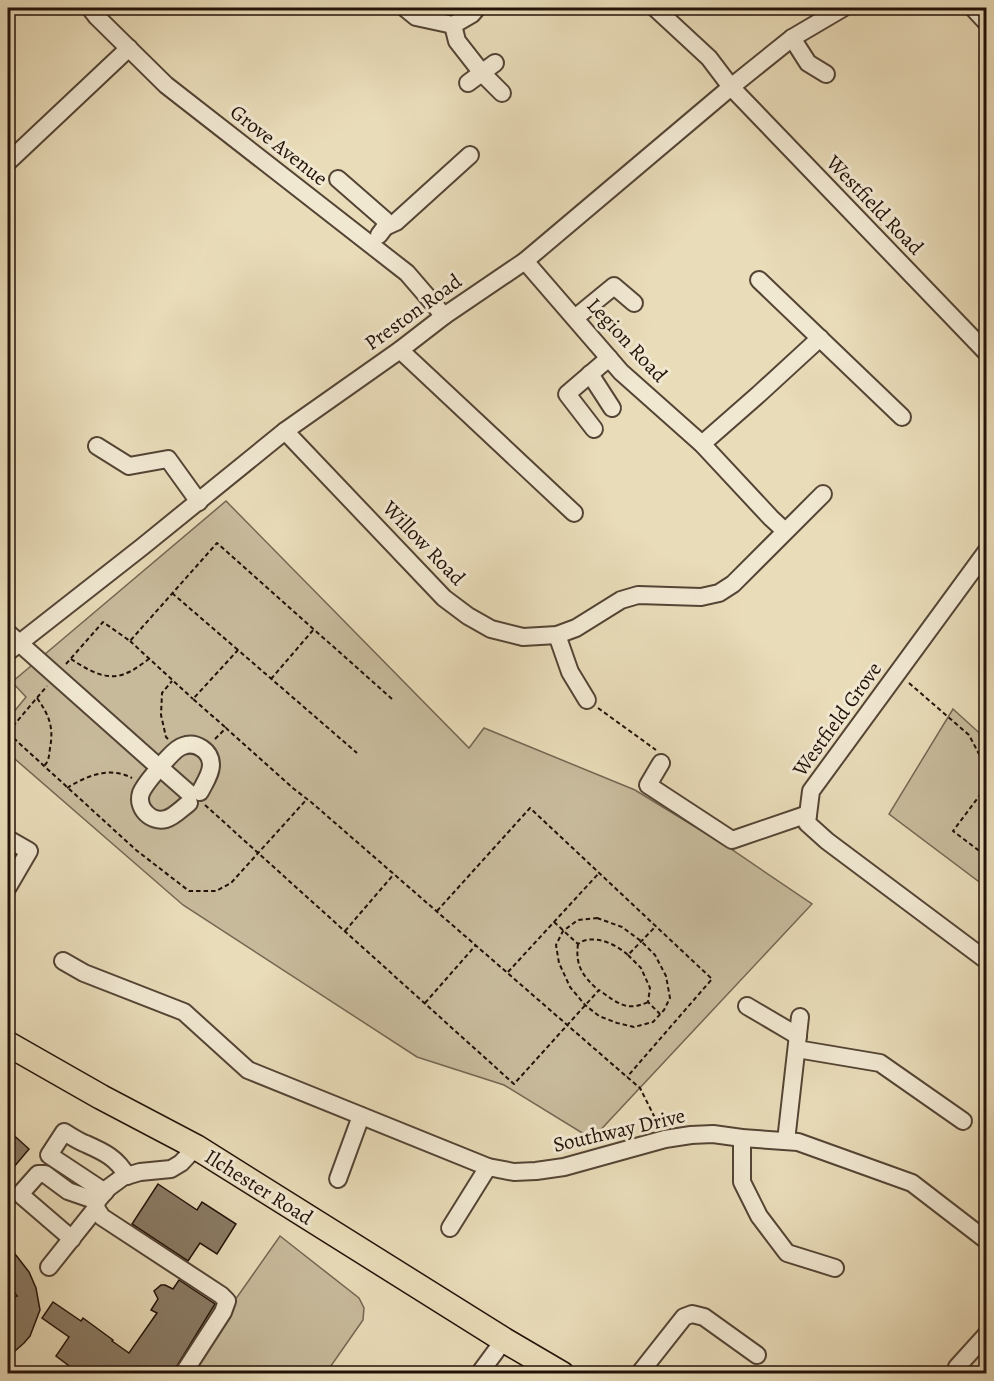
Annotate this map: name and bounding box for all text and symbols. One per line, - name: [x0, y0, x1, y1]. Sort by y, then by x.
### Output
- street label: Grove Avenue: [224, 98, 334, 192]
- street label: Westfield Road: [819, 148, 930, 262]
- street label: Preston Road: [359, 267, 468, 357]
- street label: Legion Road: [581, 292, 674, 389]
- street label: Willow Road: [376, 494, 472, 592]
- street label: Westfield Grove: [785, 656, 888, 783]
- street label: Southway Drive: [550, 1101, 688, 1159]
- street label: Ilchester Road: [199, 1143, 319, 1232]

